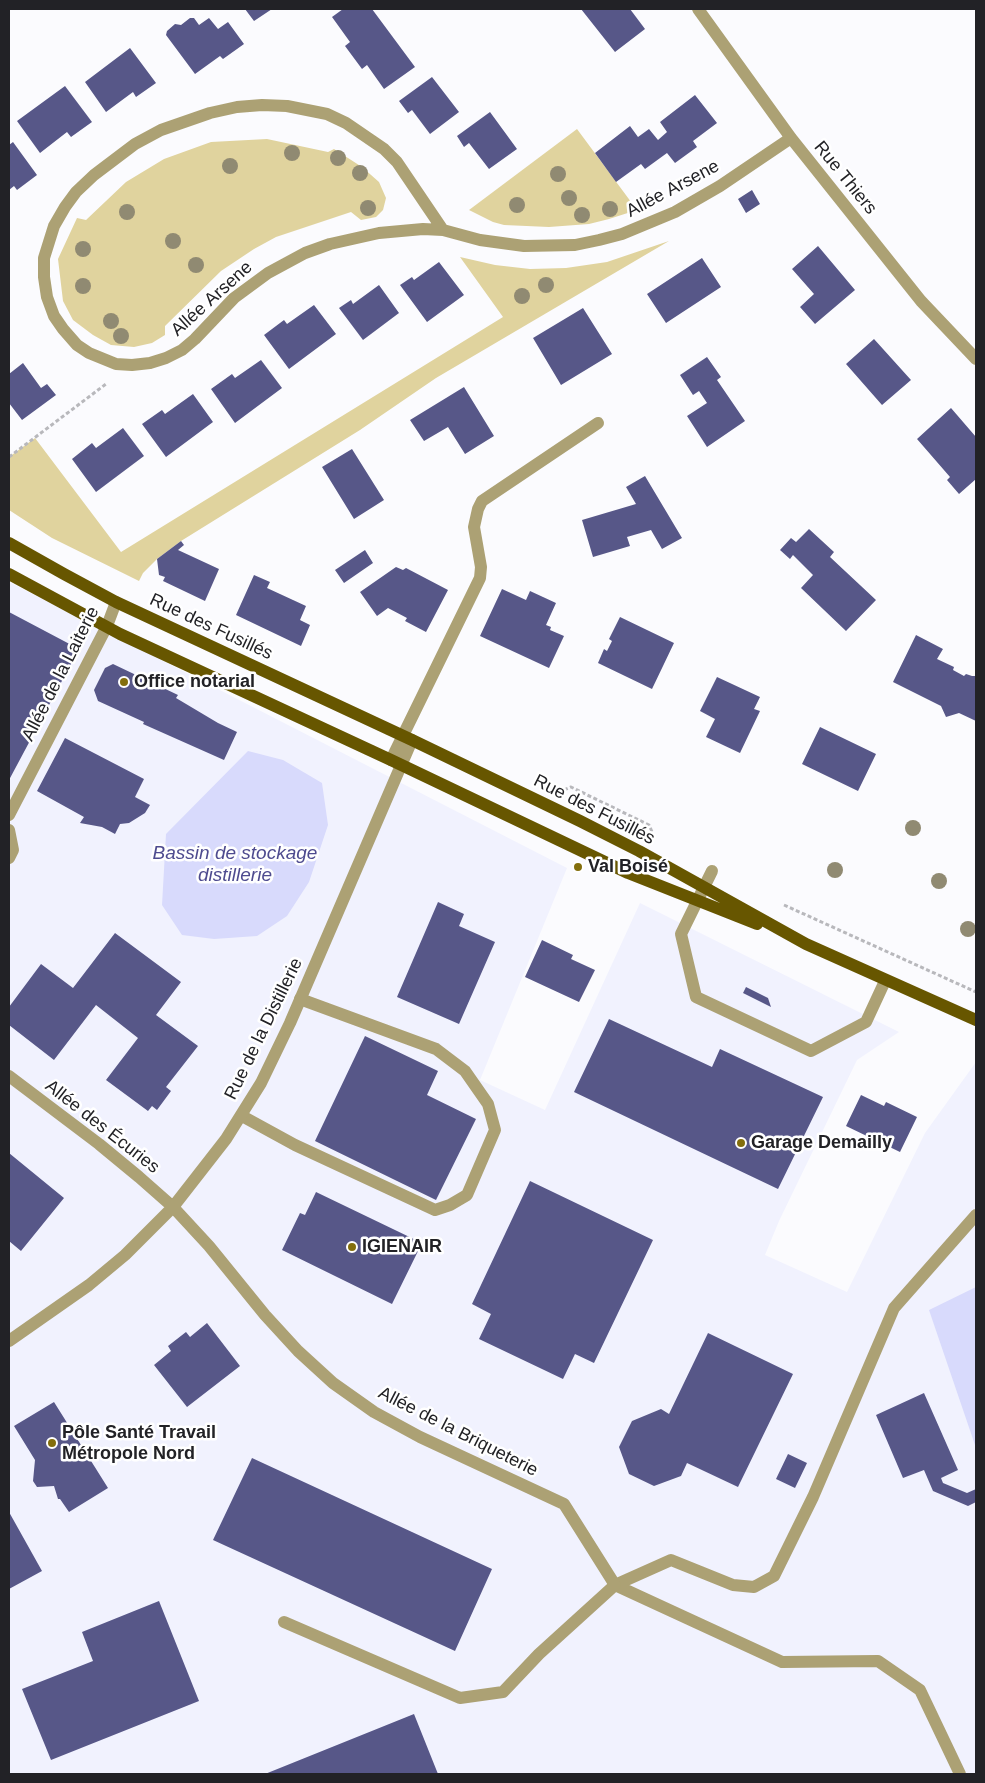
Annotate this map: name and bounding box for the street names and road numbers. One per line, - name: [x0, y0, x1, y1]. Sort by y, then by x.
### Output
- street label: Rue Thiers: [809, 137, 881, 219]
- street label: Allée Arsene: [623, 156, 723, 222]
- street label: Allée Arsene: [167, 257, 257, 341]
- street label: Rue des Fusillés: [146, 589, 276, 665]
- street label: Allée de la Laiterie: [18, 603, 104, 745]
- street label: Rue des Fusillés: [530, 770, 658, 850]
- street label: Rue de la Distillerie: [220, 955, 308, 1103]
- street label: Allée des Écuries: [41, 1076, 163, 1178]
- street label: Allée de la Briqueterie: [375, 1382, 541, 1482]

